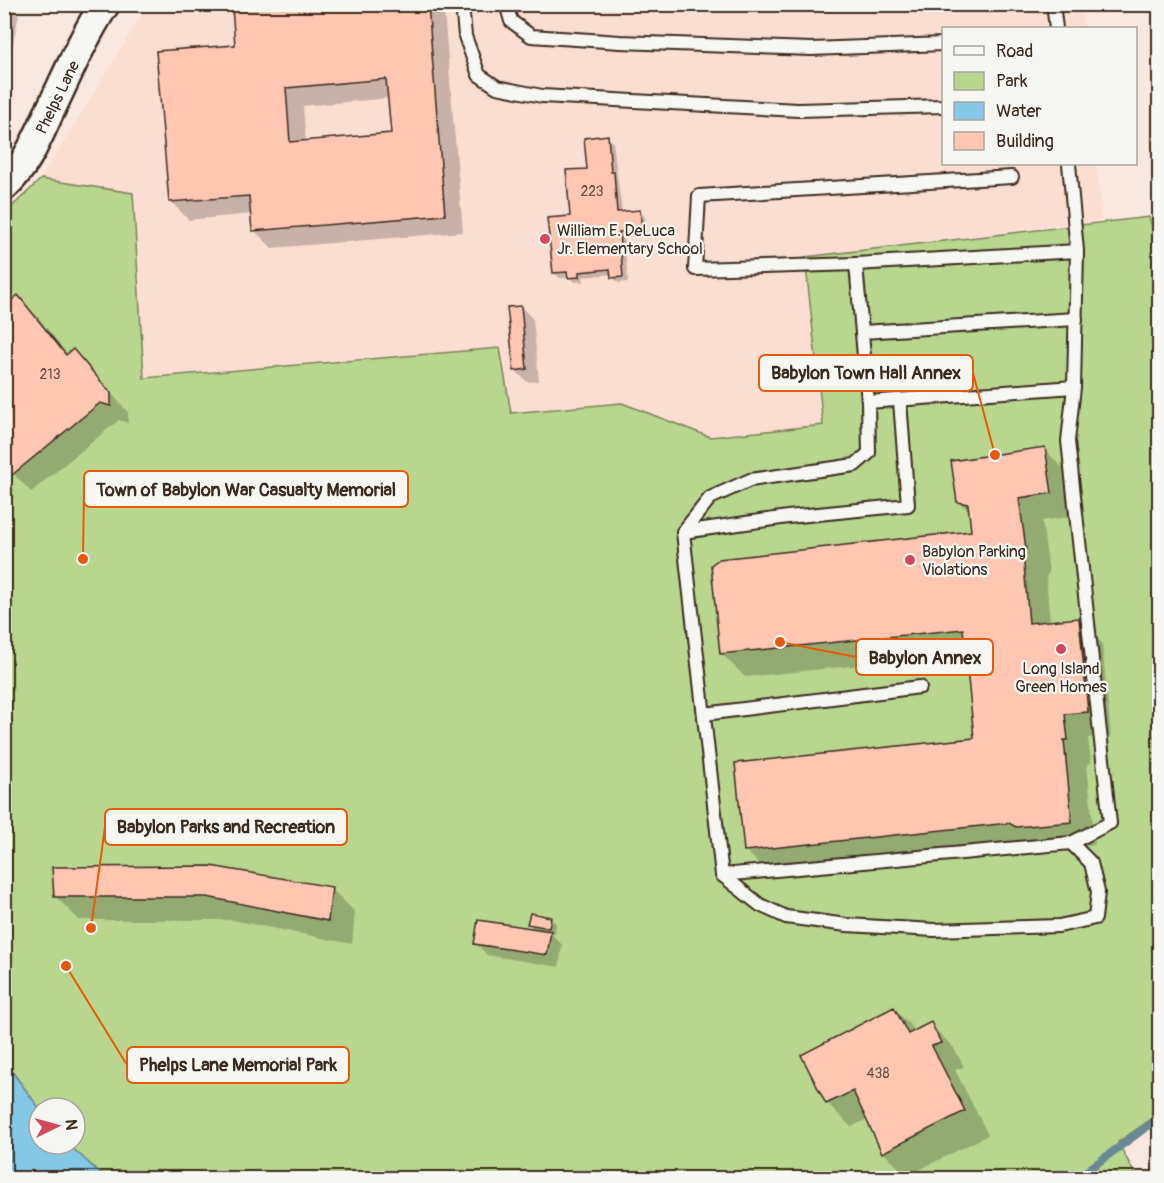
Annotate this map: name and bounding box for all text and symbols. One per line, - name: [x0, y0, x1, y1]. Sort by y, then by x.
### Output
- legend: [942, 27, 1137, 165]
- text: Road: [996, 40, 1033, 63]
- street label: Phelps Lane: [32, 57, 84, 137]
- text: Park: [996, 70, 1028, 93]
- text: Water: [996, 100, 1042, 123]
- text: Building: [996, 130, 1054, 153]
- house number: 223: [580, 183, 604, 200]
- place label: William E. DeLuca Jr. Elementary School: [557, 221, 703, 259]
- marker: William E. DeLuca Jr. Elementary School: [538, 232, 552, 246]
- callout: Babylon Town Hall Annex: [759, 355, 973, 391]
- text: Babylon Town Hall Annex: [771, 362, 961, 385]
- house number: 213: [39, 366, 61, 383]
- callout: Town of Babylon War Casualty Memorial: [84, 471, 408, 507]
- text: Town of Babylon War Casualty Memorial: [95, 479, 396, 502]
- place label: Babylon Parking Violations: [922, 542, 1026, 580]
- marker: Babylon Parking Violations: [903, 553, 917, 567]
- callout: Babylon Annex: [856, 639, 993, 675]
- marker: Long Island Green Homes: [1054, 642, 1068, 656]
- text: Babylon Annex: [869, 647, 981, 670]
- place label: Long Island Green Homes: [1015, 659, 1107, 697]
- callout: Babylon Parks and Recreation: [105, 809, 347, 845]
- text: Babylon Parks and Recreation: [117, 816, 335, 839]
- callout: Phelps Lane Memorial Park: [127, 1047, 349, 1083]
- text: Phelps Lane Memorial Park: [139, 1054, 337, 1077]
- house number: 438: [867, 1065, 890, 1082]
- north arrow: [27, 1096, 87, 1156]
- text: N: [61, 1119, 81, 1131]

